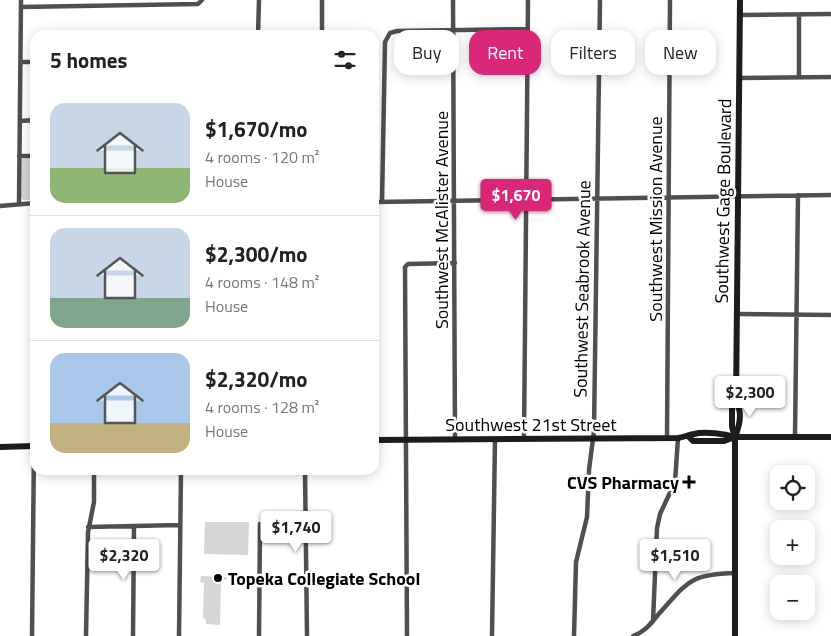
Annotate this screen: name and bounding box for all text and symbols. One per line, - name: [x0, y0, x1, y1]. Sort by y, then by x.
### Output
- chip: Buy: [394, 30, 459, 75]
- chip: Rent: [469, 30, 541, 75]
- chip: Filters: [551, 30, 635, 75]
- chip: New: [645, 30, 716, 75]
- text: 5 homes: [50, 44, 127, 76]
- icon: filters: [331, 46, 359, 74]
- street label: Southwest Gage Boulevard: [708, 98, 738, 304]
- street label: Southwest McAlister Avenue: [428, 111, 455, 329]
- text: $1,670/mo: [205, 113, 307, 145]
- street label: Southwest Mission Avenue: [642, 116, 669, 322]
- icon: home: [90, 123, 150, 183]
- text: 4 rooms · 120 m²: [205, 145, 319, 169]
- text: House: [205, 169, 248, 193]
- pin: $1,670: [475, 178, 557, 221]
- street label: Southwest Seabrook Avenue: [567, 180, 597, 398]
- text: $1,670: [491, 183, 541, 207]
- text: $2,300/mo: [205, 238, 307, 270]
- icon: home: [90, 248, 150, 308]
- text: 4 rooms · 148 m²: [205, 270, 319, 294]
- text: House: [205, 294, 248, 318]
- text: $2,320/mo: [205, 363, 307, 395]
- icon: home: [90, 373, 150, 433]
- pin: $2,300: [709, 376, 791, 418]
- text: $2,300: [725, 380, 775, 404]
- text: 4 rooms · 128 m²: [205, 395, 319, 419]
- street label: Southwest 21st Street: [445, 411, 617, 438]
- text: House: [205, 419, 248, 443]
- map controls: [770, 465, 815, 620]
- button: locate: [770, 465, 815, 510]
- place label: CVS Pharmacy: [567, 469, 679, 496]
- marker: CVS Pharmacy: [683, 476, 695, 488]
- pin: $1,740: [255, 510, 337, 553]
- text: $1,740: [271, 515, 321, 539]
- button: +: [770, 520, 815, 565]
- pin: $2,320: [83, 538, 165, 581]
- pin: $1,510: [634, 538, 716, 581]
- text: $2,320: [99, 543, 149, 567]
- text: $1,510: [650, 543, 700, 567]
- place label: Topeka Collegiate School: [228, 565, 420, 592]
- marker: Topeka Collegiate School: [212, 572, 224, 584]
- button: −: [770, 575, 815, 620]

